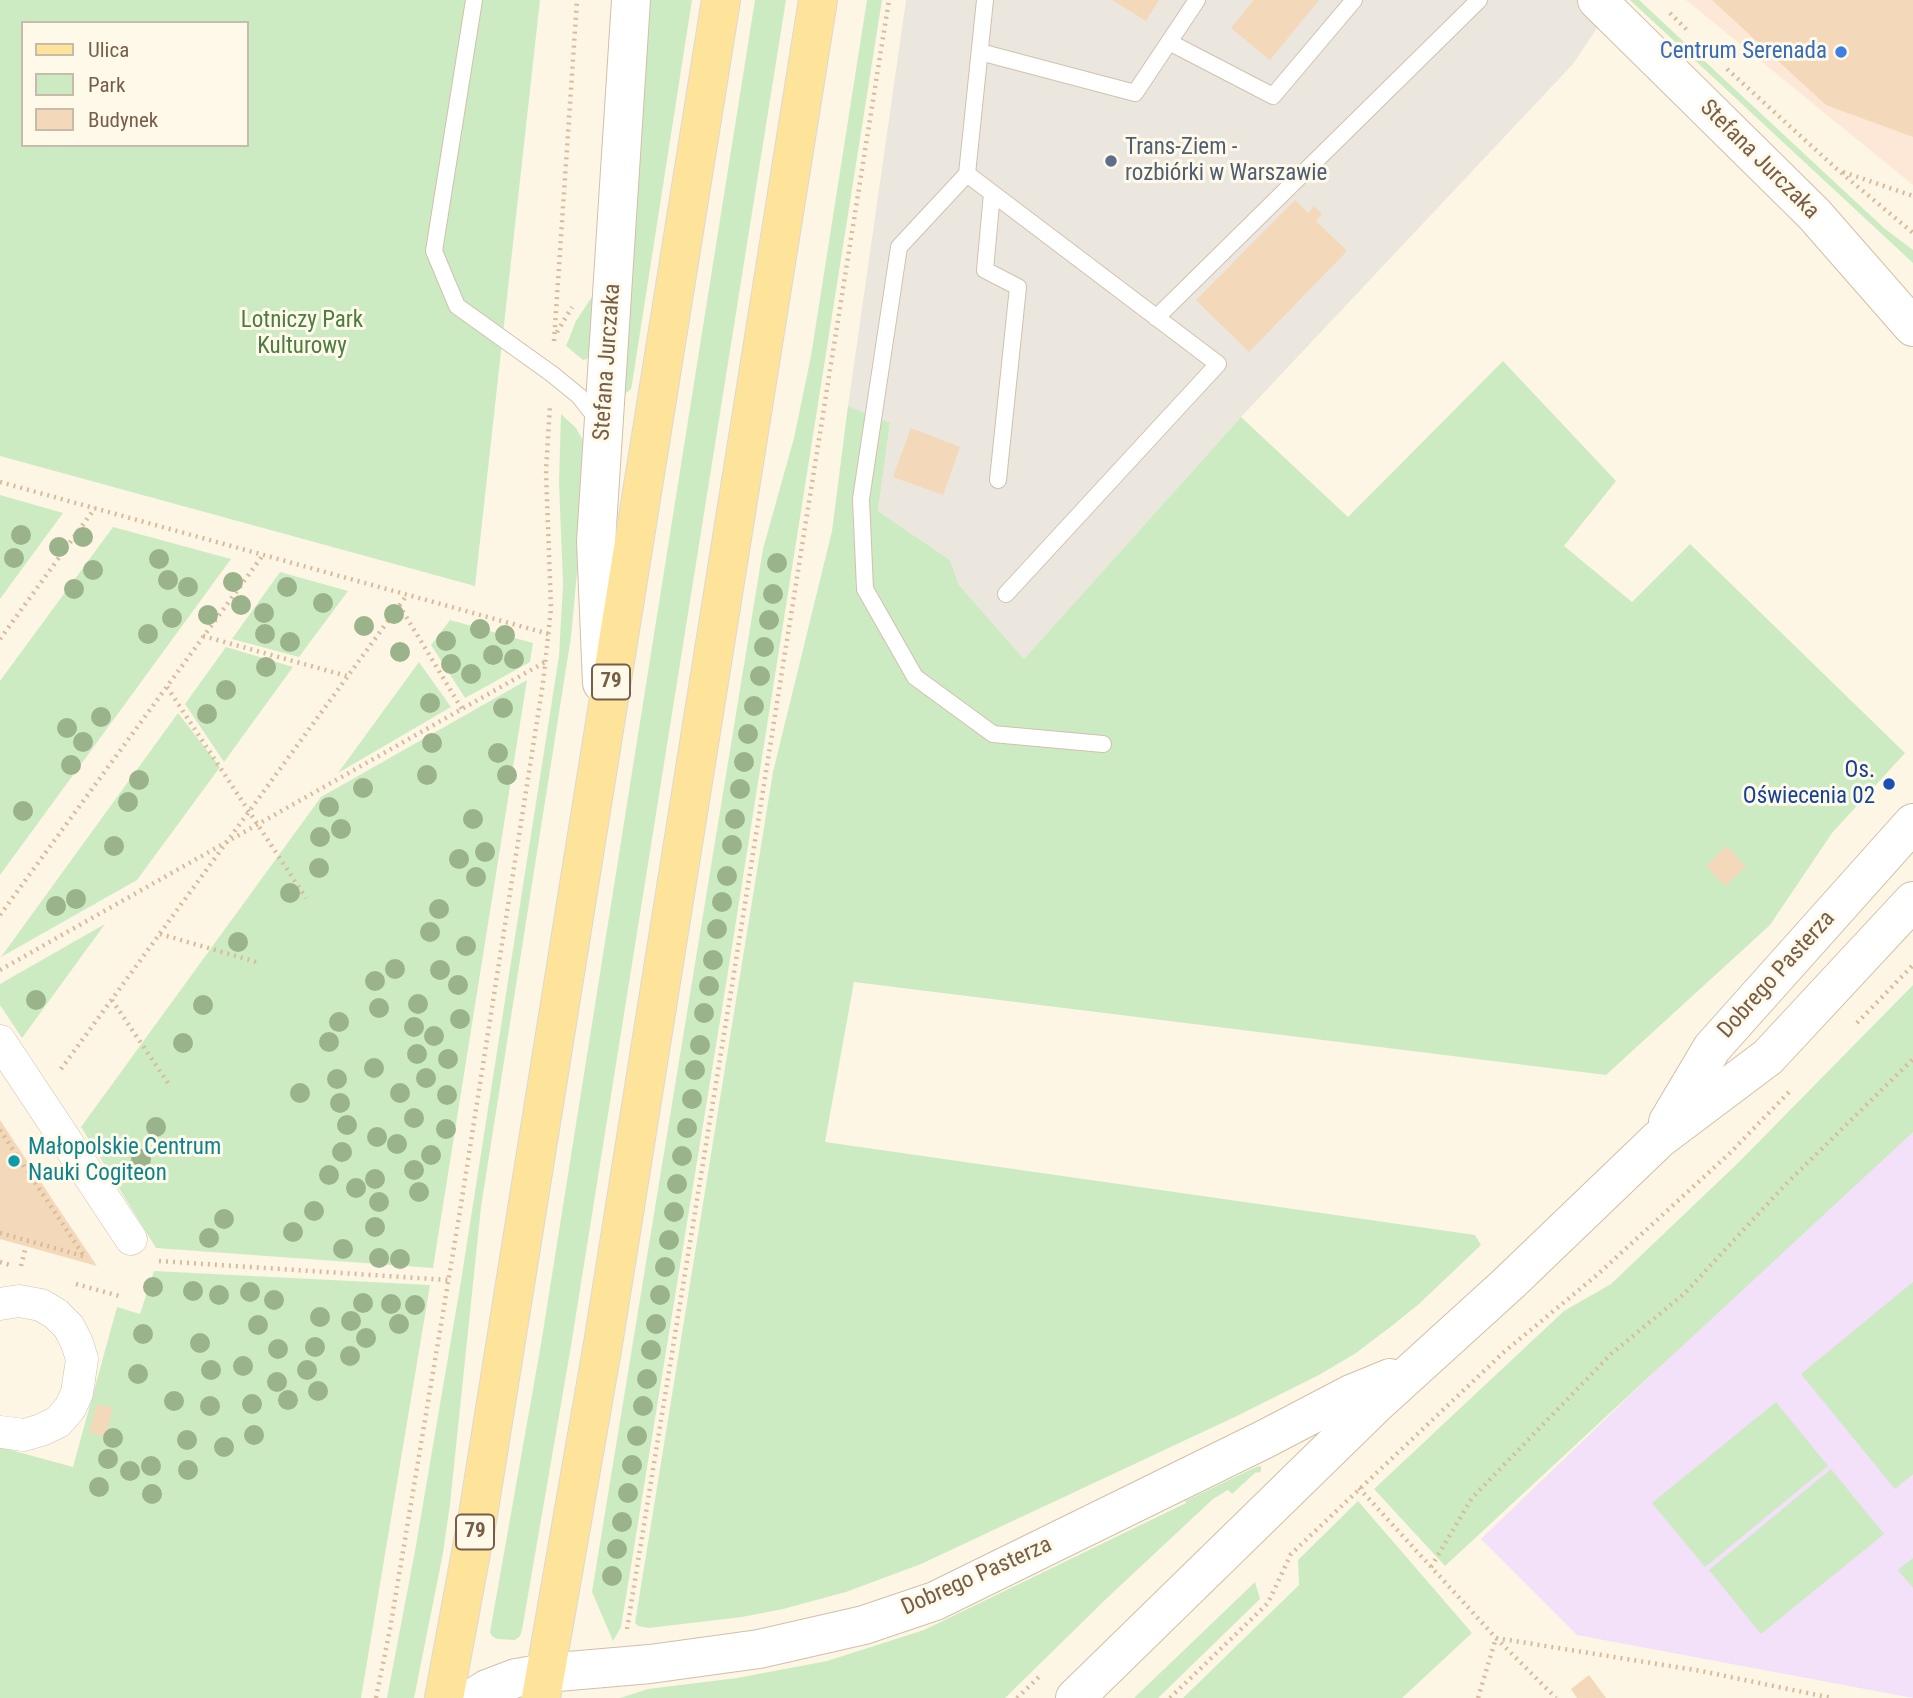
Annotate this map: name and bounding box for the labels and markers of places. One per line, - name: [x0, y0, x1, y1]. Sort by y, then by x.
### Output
- place label: Centrum Serenada: [1660, 38, 1827, 66]
- marker: Centrum Serenada: [1833, 44, 1849, 60]
- place label: Trans-Ziem - rozbiórki w Warszawie: [1125, 134, 1327, 188]
- marker: Trans-Ziem - rozbiórki w Warszawie: [1103, 153, 1119, 169]
- place label: Os. Oświecenia 02: [1743, 757, 1875, 811]
- marker: Os. Oświecenia 02: [1881, 776, 1897, 792]
- place label: Małopolskie Centrum Nauki Cogiteon: [28, 1134, 221, 1188]
- marker: Małopolskie Centrum Nauki Cogiteon: [6, 1153, 22, 1169]

